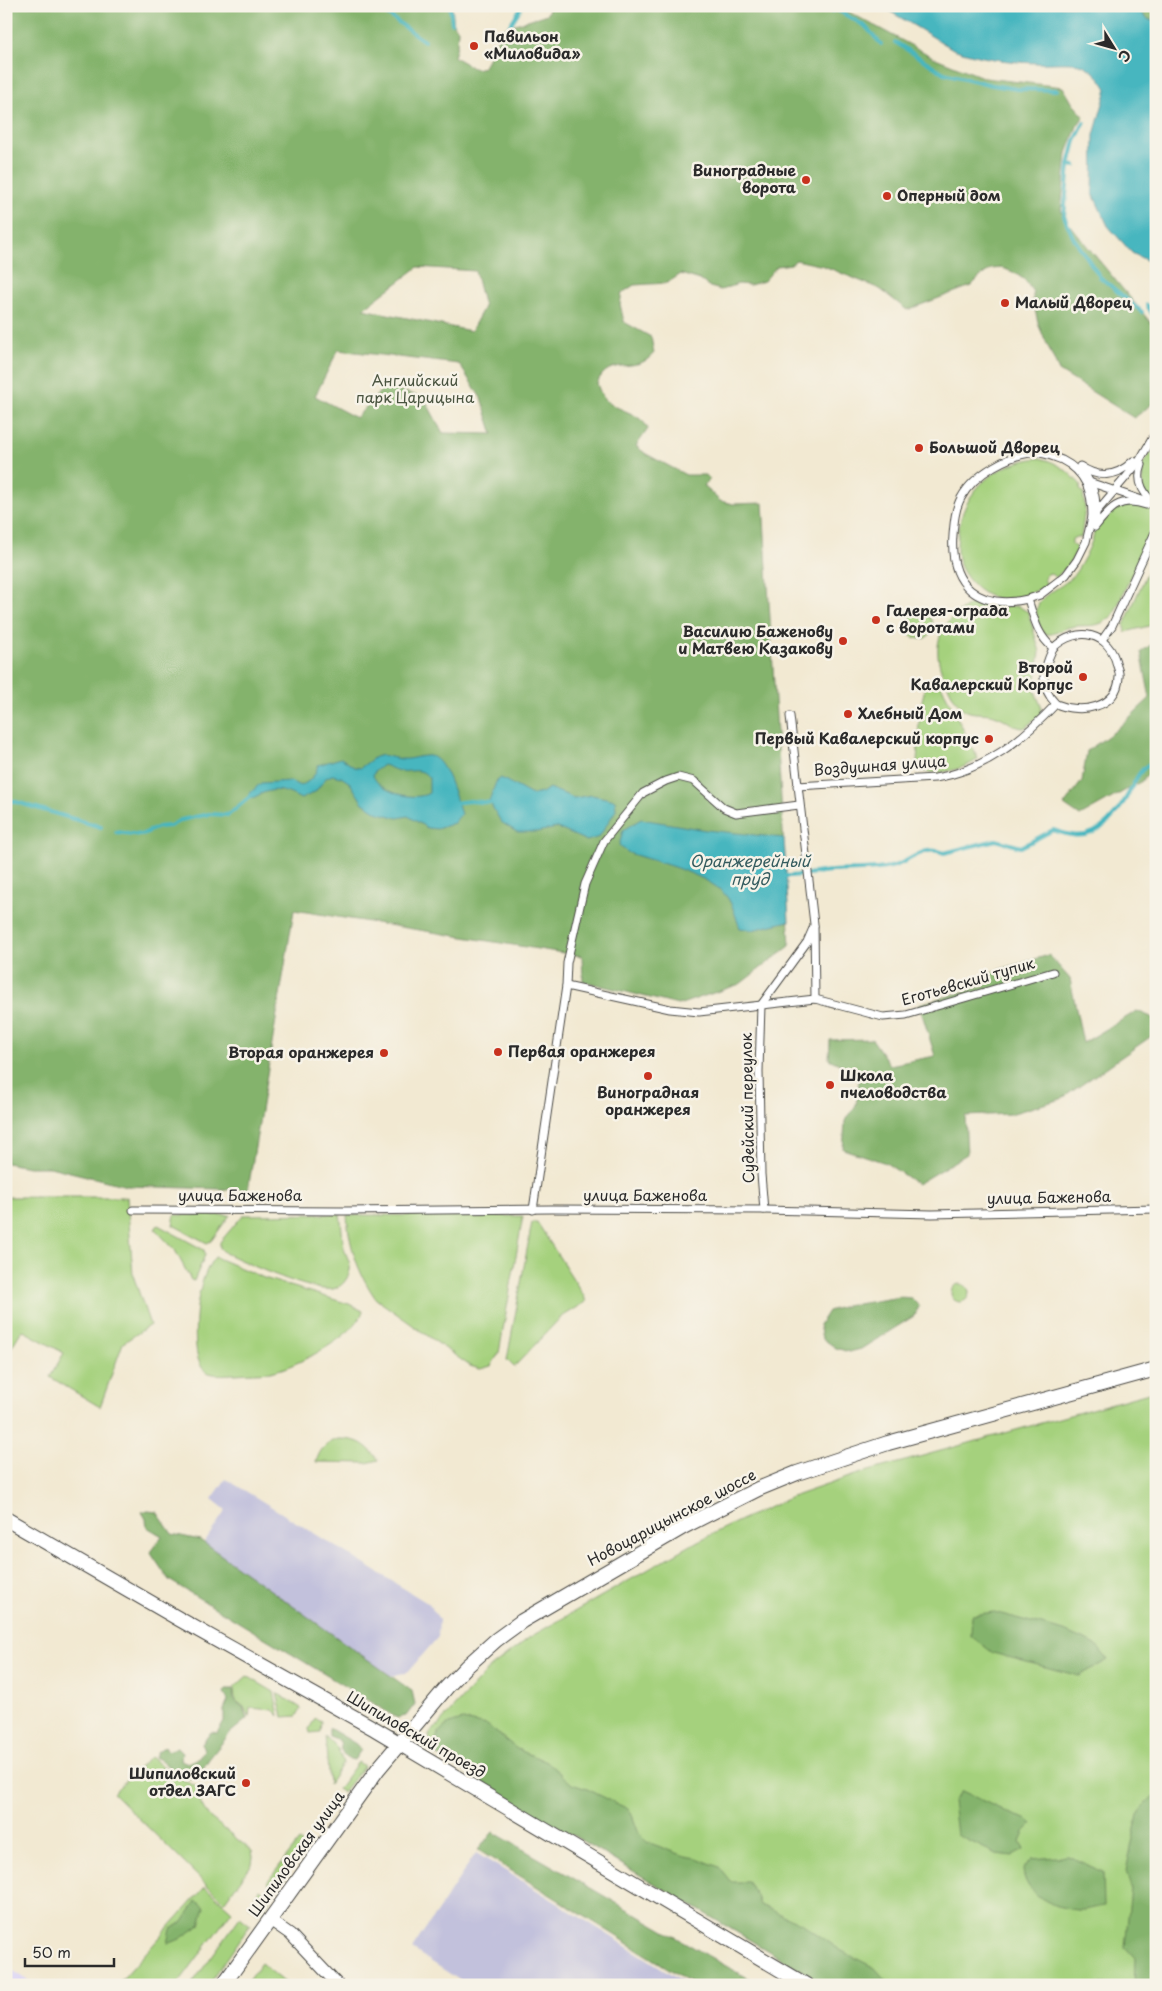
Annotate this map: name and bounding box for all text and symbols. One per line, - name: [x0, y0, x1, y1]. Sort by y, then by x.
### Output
- north arrow: [1090, 22, 1140, 72]
- place label: Павильон «Миловида»: [484, 24, 581, 64]
- marker: Павильон «Миловида»: [468, 40, 480, 52]
- text: С: [1113, 46, 1136, 67]
- place label: Виноградные ворота: [692, 158, 797, 198]
- marker: Виноградные ворота: [800, 174, 812, 186]
- place label: Оперный дом: [897, 183, 1001, 206]
- marker: Оперный дом: [881, 190, 893, 202]
- place label: Малый Дворец: [1015, 290, 1133, 313]
- marker: Малый Дворец: [999, 297, 1011, 309]
- park label: Английский парк Царицына: [356, 368, 475, 408]
- place label: Большой Дворец: [929, 435, 1060, 458]
- marker: Большой Дворец: [913, 442, 925, 454]
- place label: Галерея-ограда с воротами: [886, 598, 1009, 638]
- marker: Галерея-ограда с воротами: [870, 614, 882, 626]
- place label: Василию Баженову и Матвею Казакову: [678, 619, 833, 659]
- marker: Василию Баженову и Матвею Казакову: [837, 635, 849, 647]
- place label: Второй Кавалерский Корпус: [911, 655, 1073, 695]
- marker: Второй Кавалерский Корпус: [1077, 671, 1089, 683]
- place label: Хлебный Дом: [858, 701, 963, 724]
- marker: Хлебный Дом: [842, 708, 854, 720]
- place label: Первый Кавалерский корпус: [755, 726, 979, 749]
- marker: Первый Кавалерский корпус: [983, 733, 995, 745]
- street label: Воздушная улица: [813, 748, 947, 781]
- water label: Оранжерейный пруд: [690, 848, 812, 890]
- street label: Еготьевский тупик: [898, 951, 1037, 1011]
- street label: Судейский переулок: [734, 1032, 759, 1184]
- place label: Первая оранжерея: [508, 1039, 655, 1062]
- place label: Вторая оранжерея: [228, 1040, 374, 1063]
- marker: Первая оранжерея: [492, 1046, 504, 1058]
- marker: Вторая оранжерея: [378, 1047, 390, 1059]
- place label: Школа пчеловодства: [840, 1063, 947, 1103]
- marker: Виноградная оранжерея: [642, 1070, 654, 1082]
- marker: Школа пчеловодства: [824, 1079, 836, 1091]
- place label: Виноградная оранжерея: [597, 1080, 699, 1120]
- street label: улица Баженова: [178, 1183, 303, 1206]
- street label: улица Баженова: [583, 1183, 708, 1206]
- street label: улица Баженова: [987, 1184, 1112, 1209]
- street label: Новоцарицынское шоссе: [583, 1462, 760, 1571]
- street label: Шипиловский проезд: [343, 1684, 491, 1783]
- place label: Шипиловский отдел ЗАГС: [129, 1761, 236, 1801]
- marker: Шипиловский отдел ЗАГС: [240, 1777, 252, 1789]
- street label: Шипиловская улица: [242, 1785, 350, 1921]
- scale bar: [25, 1936, 114, 1968]
- text: 50 m: [32, 1940, 71, 1963]

